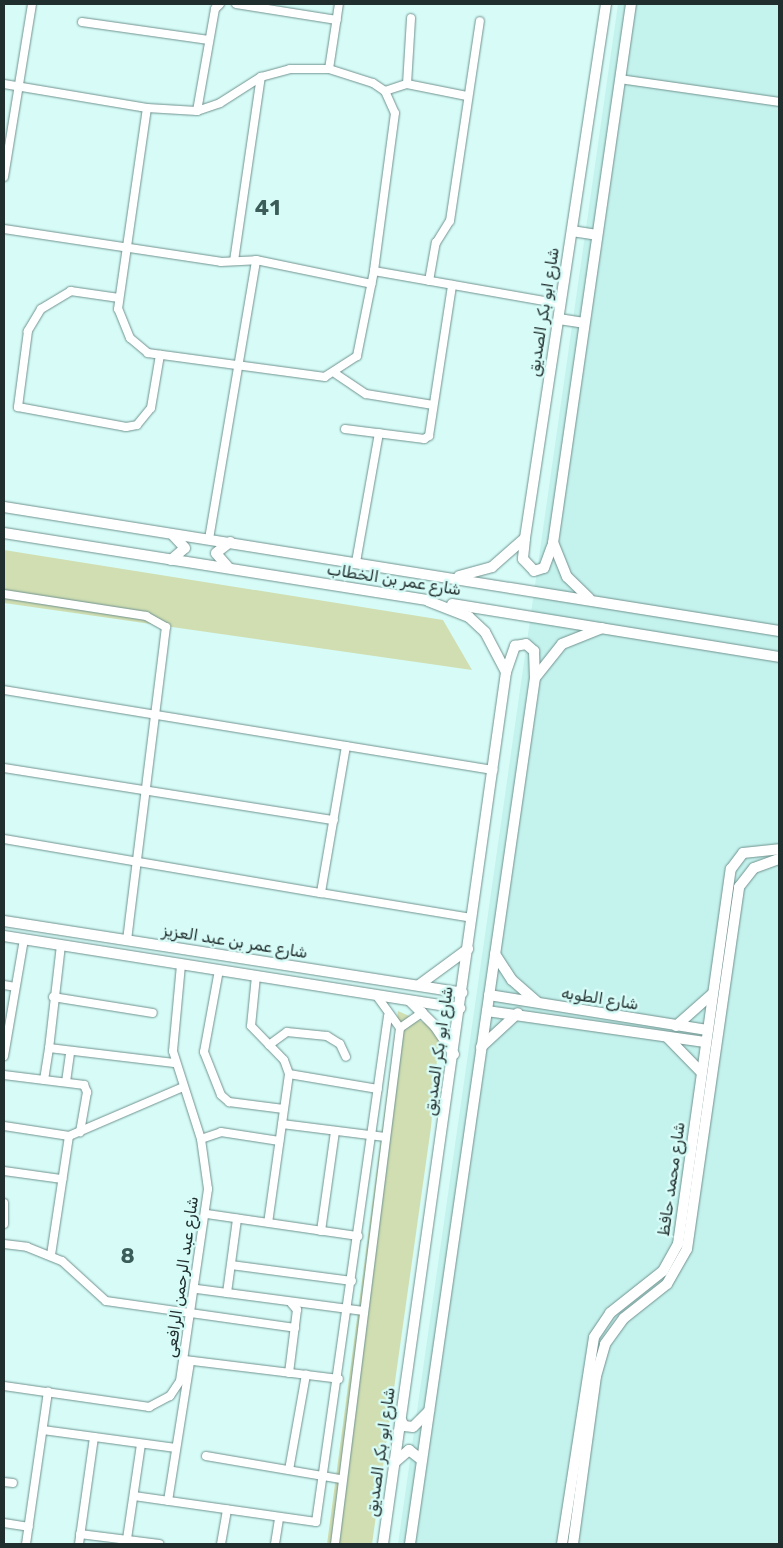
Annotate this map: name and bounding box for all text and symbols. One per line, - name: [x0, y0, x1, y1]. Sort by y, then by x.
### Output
- district label: 41: [255, 195, 281, 221]
- street label: شارع ابو بكر الصديق: [524, 246, 564, 378]
- street label: شارع عمر بن الخطاب: [325, 560, 463, 600]
- street label: شارع عمر بن عبد العزيز: [161, 921, 309, 963]
- street label: شارع الطوبه: [560, 983, 640, 1015]
- street label: شارع ابو بكر الصديق: [420, 985, 458, 1117]
- street label: شارع محمد حافظ: [654, 1121, 690, 1237]
- street label: شارع عبد الرحمن الرافعى: [161, 1195, 203, 1359]
- district label: 8: [120, 1243, 136, 1269]
- street label: شارع ابو بكر الصديق: [362, 1386, 400, 1518]

